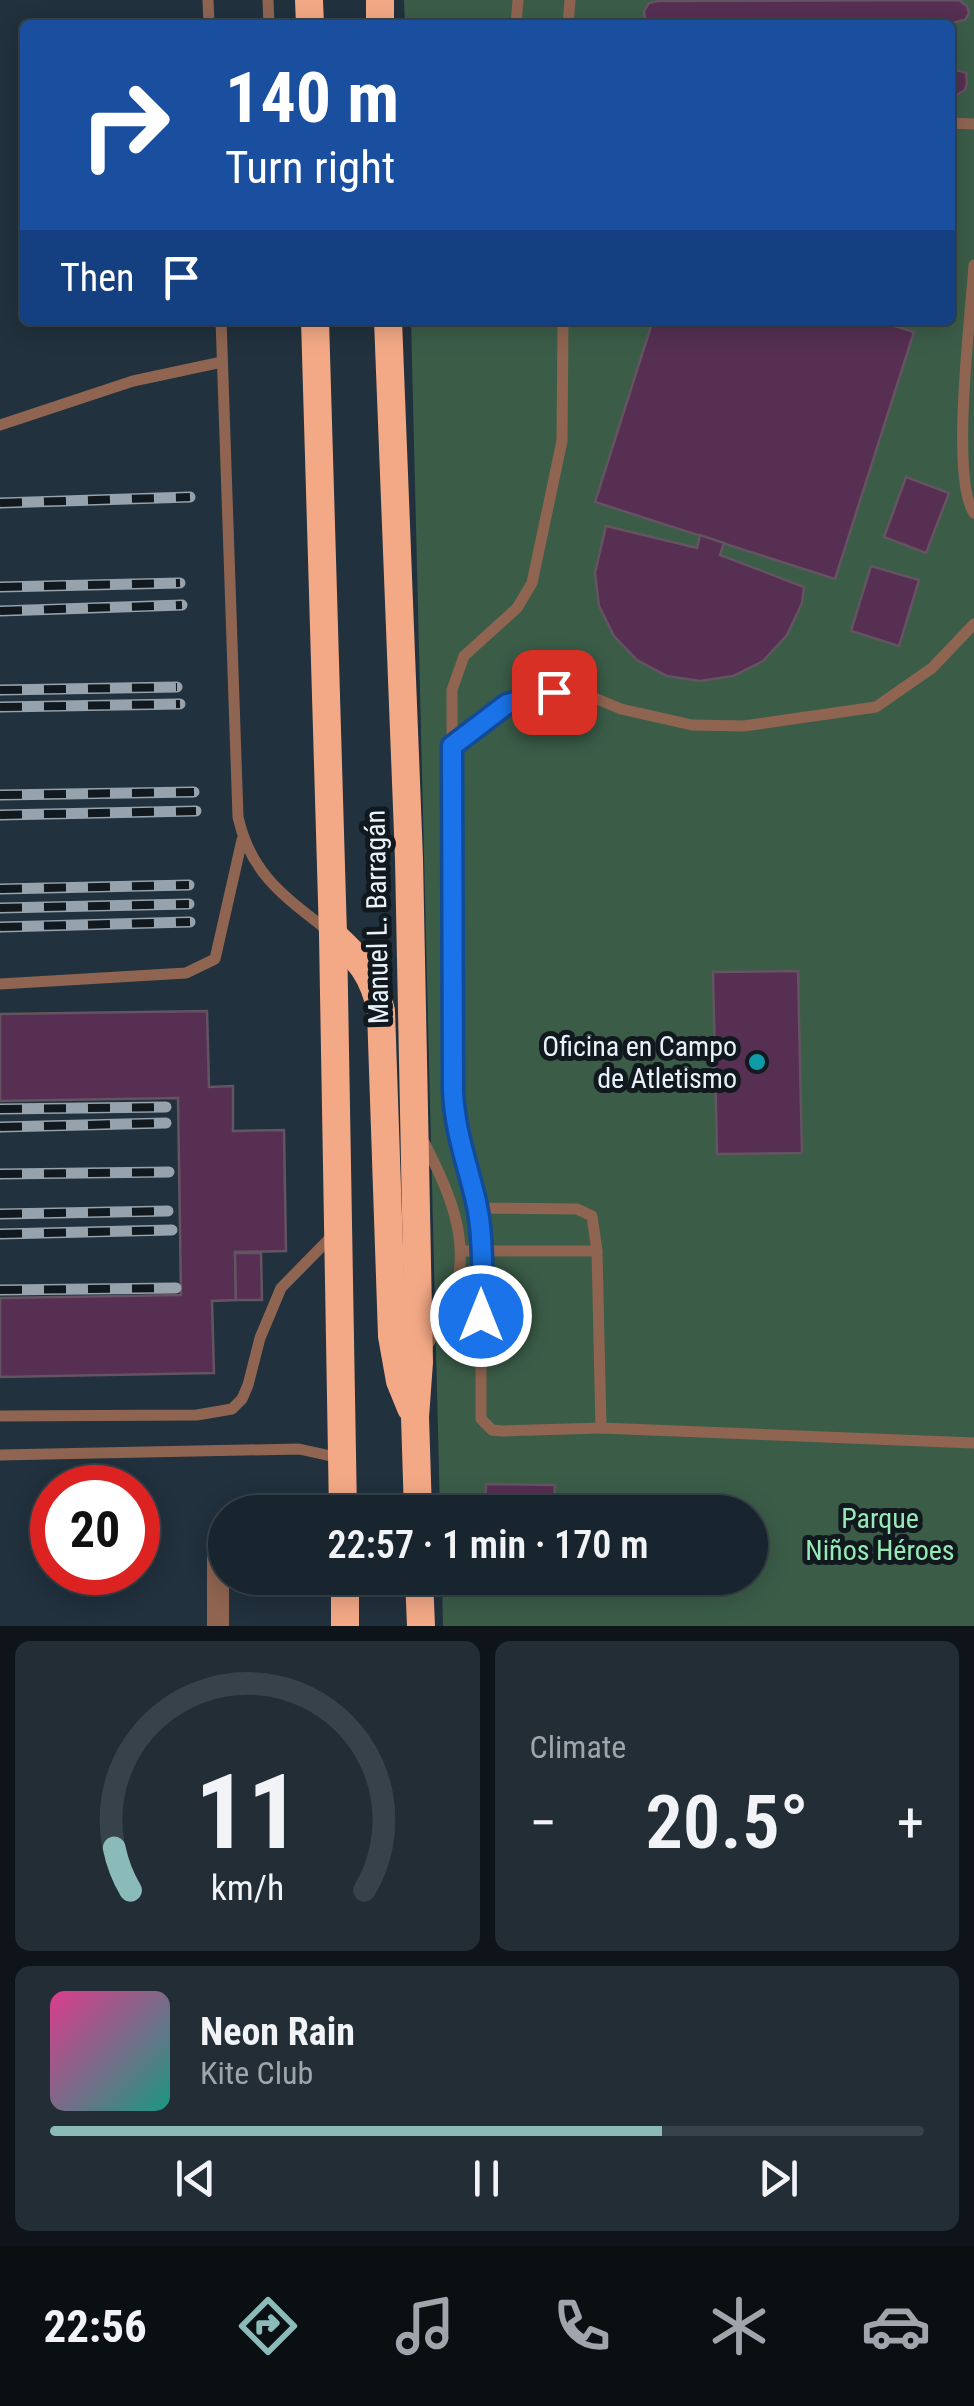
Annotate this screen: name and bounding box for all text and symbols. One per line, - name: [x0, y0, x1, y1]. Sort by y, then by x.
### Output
- text: 140 m: [225, 57, 399, 139]
- icon: right: [60, 60, 190, 190]
- text: Turn right: [225, 141, 395, 194]
- icon: arrive: [154, 250, 209, 305]
- text: Then: [60, 256, 134, 300]
- pin: [512, 650, 597, 735]
- icon: arrive: [527, 665, 582, 720]
- street label: Manuel L. Barragán: [359, 810, 395, 1024]
- place label: Oficina en Campo de Atletismo: [542, 1030, 737, 1095]
- marker: Oficina en Campo de Atletismo: [746, 1051, 768, 1073]
- position arrow: [429, 1264, 533, 1368]
- speed limit sign: 20: [30, 1465, 160, 1595]
- park label: Parque Niños Héroes: [805, 1502, 955, 1567]
- text: 22:57 · 1 min · 170 m: [328, 1523, 648, 1567]
- text: Climate: [530, 1728, 626, 1766]
- text: 11: [195, 1752, 300, 1873]
- text: 20.5°: [645, 1778, 809, 1866]
- text: −: [530, 1791, 557, 1855]
- text: +: [897, 1791, 924, 1855]
- text: km/h: [210, 1867, 284, 1909]
- text: Neon Rain: [200, 2010, 355, 2054]
- text: Kite Club: [200, 2054, 313, 2092]
- icon: previous: [168, 2151, 223, 2206]
- icon: pause: [459, 2151, 514, 2206]
- icon: next: [751, 2151, 806, 2206]
- icon: directions: [233, 2291, 303, 2361]
- icon: music: [390, 2291, 460, 2361]
- icon: phone: [547, 2291, 617, 2361]
- icon: climate: [704, 2291, 774, 2361]
- icon: car: [861, 2291, 931, 2361]
- text: 22:56: [43, 2300, 147, 2353]

